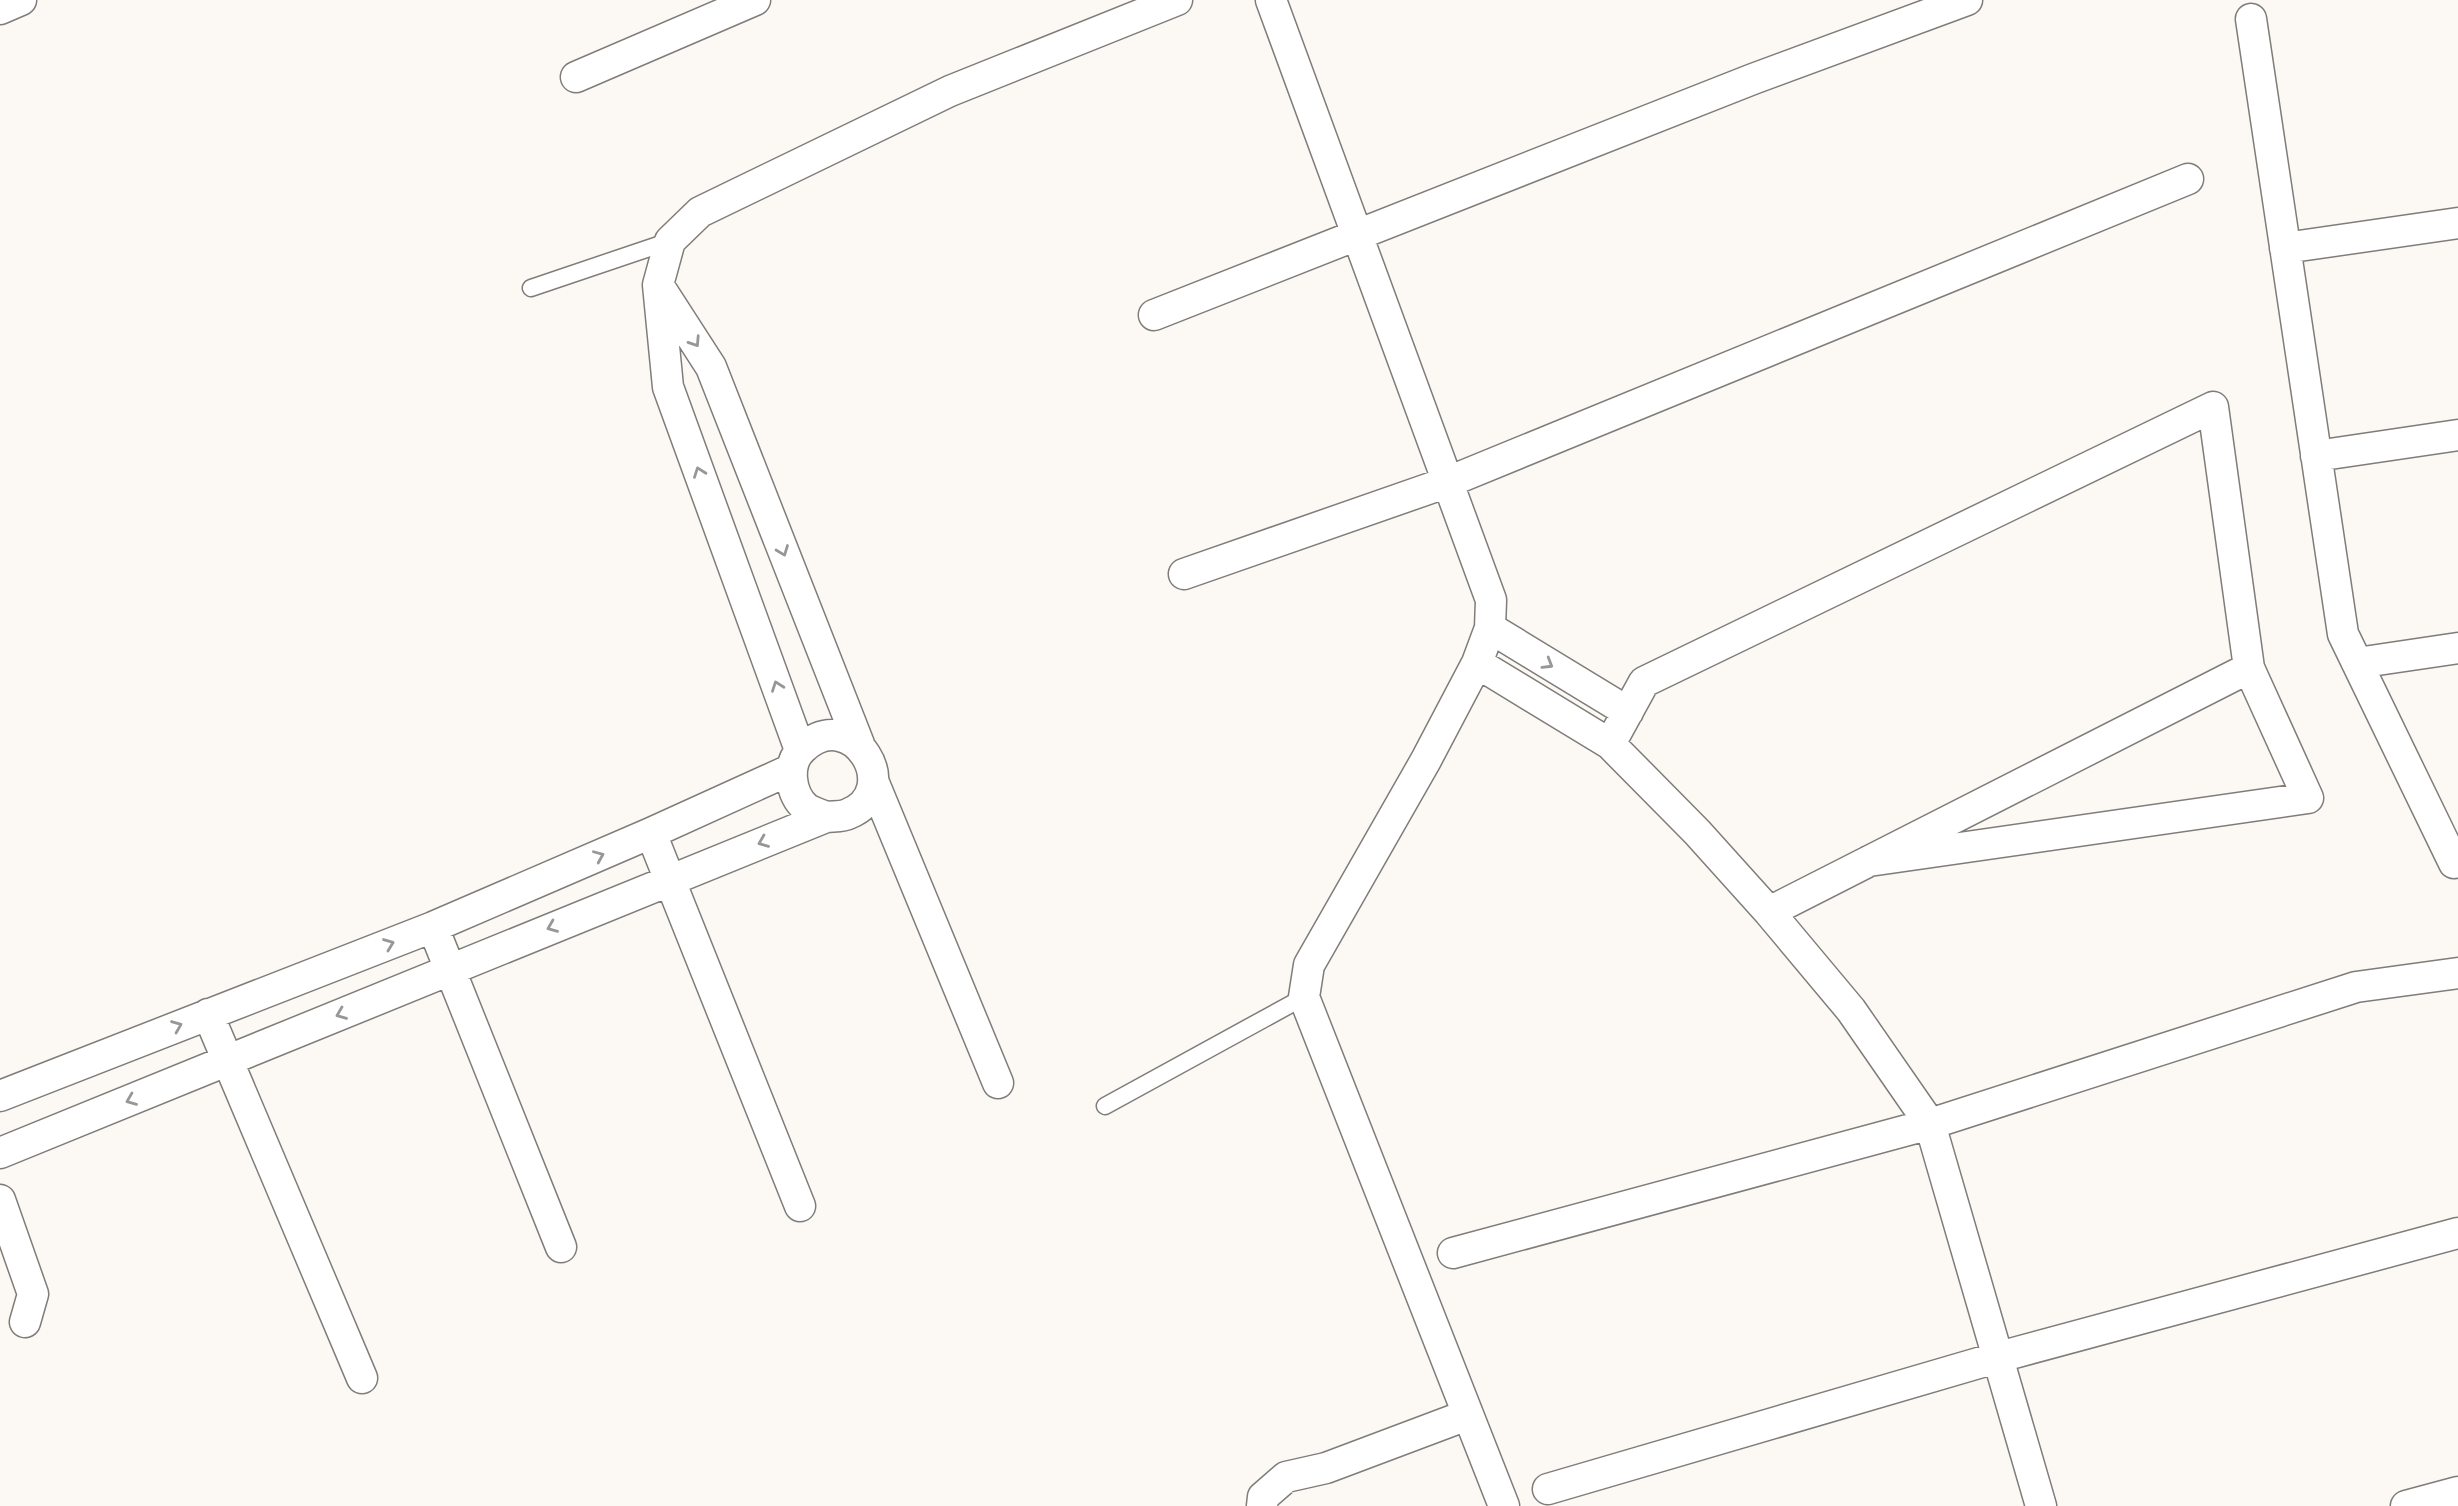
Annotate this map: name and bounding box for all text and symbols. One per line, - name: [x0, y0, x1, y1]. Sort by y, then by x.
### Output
- one-way arrow: [687, 334, 699, 347]
- one-way arrow: [693, 467, 707, 479]
- one-way arrow: [775, 545, 789, 557]
- one-way arrow: [1541, 655, 1554, 668]
- one-way arrow: [771, 680, 785, 692]
- one-way arrow: [757, 834, 770, 848]
- one-way arrow: [592, 850, 604, 864]
- one-way arrow: [546, 919, 558, 933]
- one-way arrow: [383, 938, 395, 952]
- one-way arrow: [336, 1006, 349, 1020]
- one-way arrow: [171, 1020, 183, 1034]
- one-way arrow: [125, 1091, 137, 1105]

